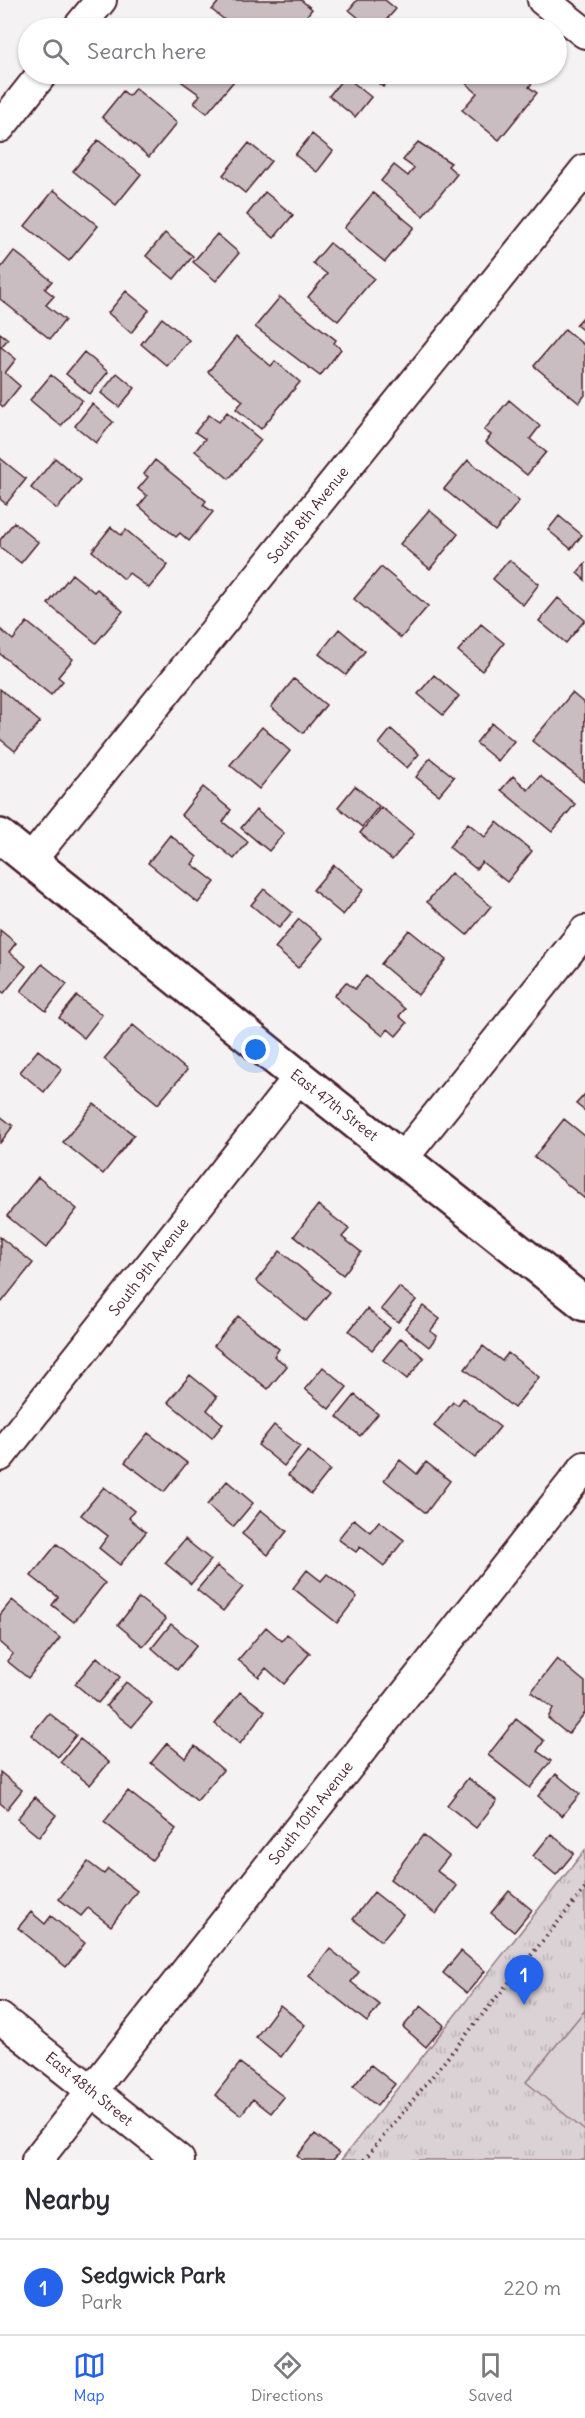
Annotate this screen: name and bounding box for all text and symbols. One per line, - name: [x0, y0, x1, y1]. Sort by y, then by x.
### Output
- search box: [18, 18, 567, 84]
- icon: search: [39, 35, 72, 68]
- text: Search here: [87, 37, 206, 65]
- street label: South 8th Avenue: [263, 462, 352, 567]
- your location: [241, 1035, 270, 1064]
- street label: East 47th Street: [287, 1065, 382, 1145]
- street label: South 9th Avenue: [104, 1214, 193, 1319]
- street label: South 10th Avenue: [264, 1757, 357, 1868]
- pin: 1: [504, 1956, 544, 2005]
- street label: East 48th Street: [42, 2047, 137, 2130]
- text: Nearby: [24, 2183, 110, 2216]
- text: Sedgwick Park: [81, 2261, 226, 2289]
- text: 1: [40, 2275, 47, 2300]
- text: 220 m: [504, 2275, 561, 2300]
- text: Park: [81, 2289, 122, 2314]
- tab: Map: [73, 2349, 106, 2405]
- tab: Directions: [251, 2349, 323, 2405]
- tab: Saved: [469, 2349, 512, 2405]

